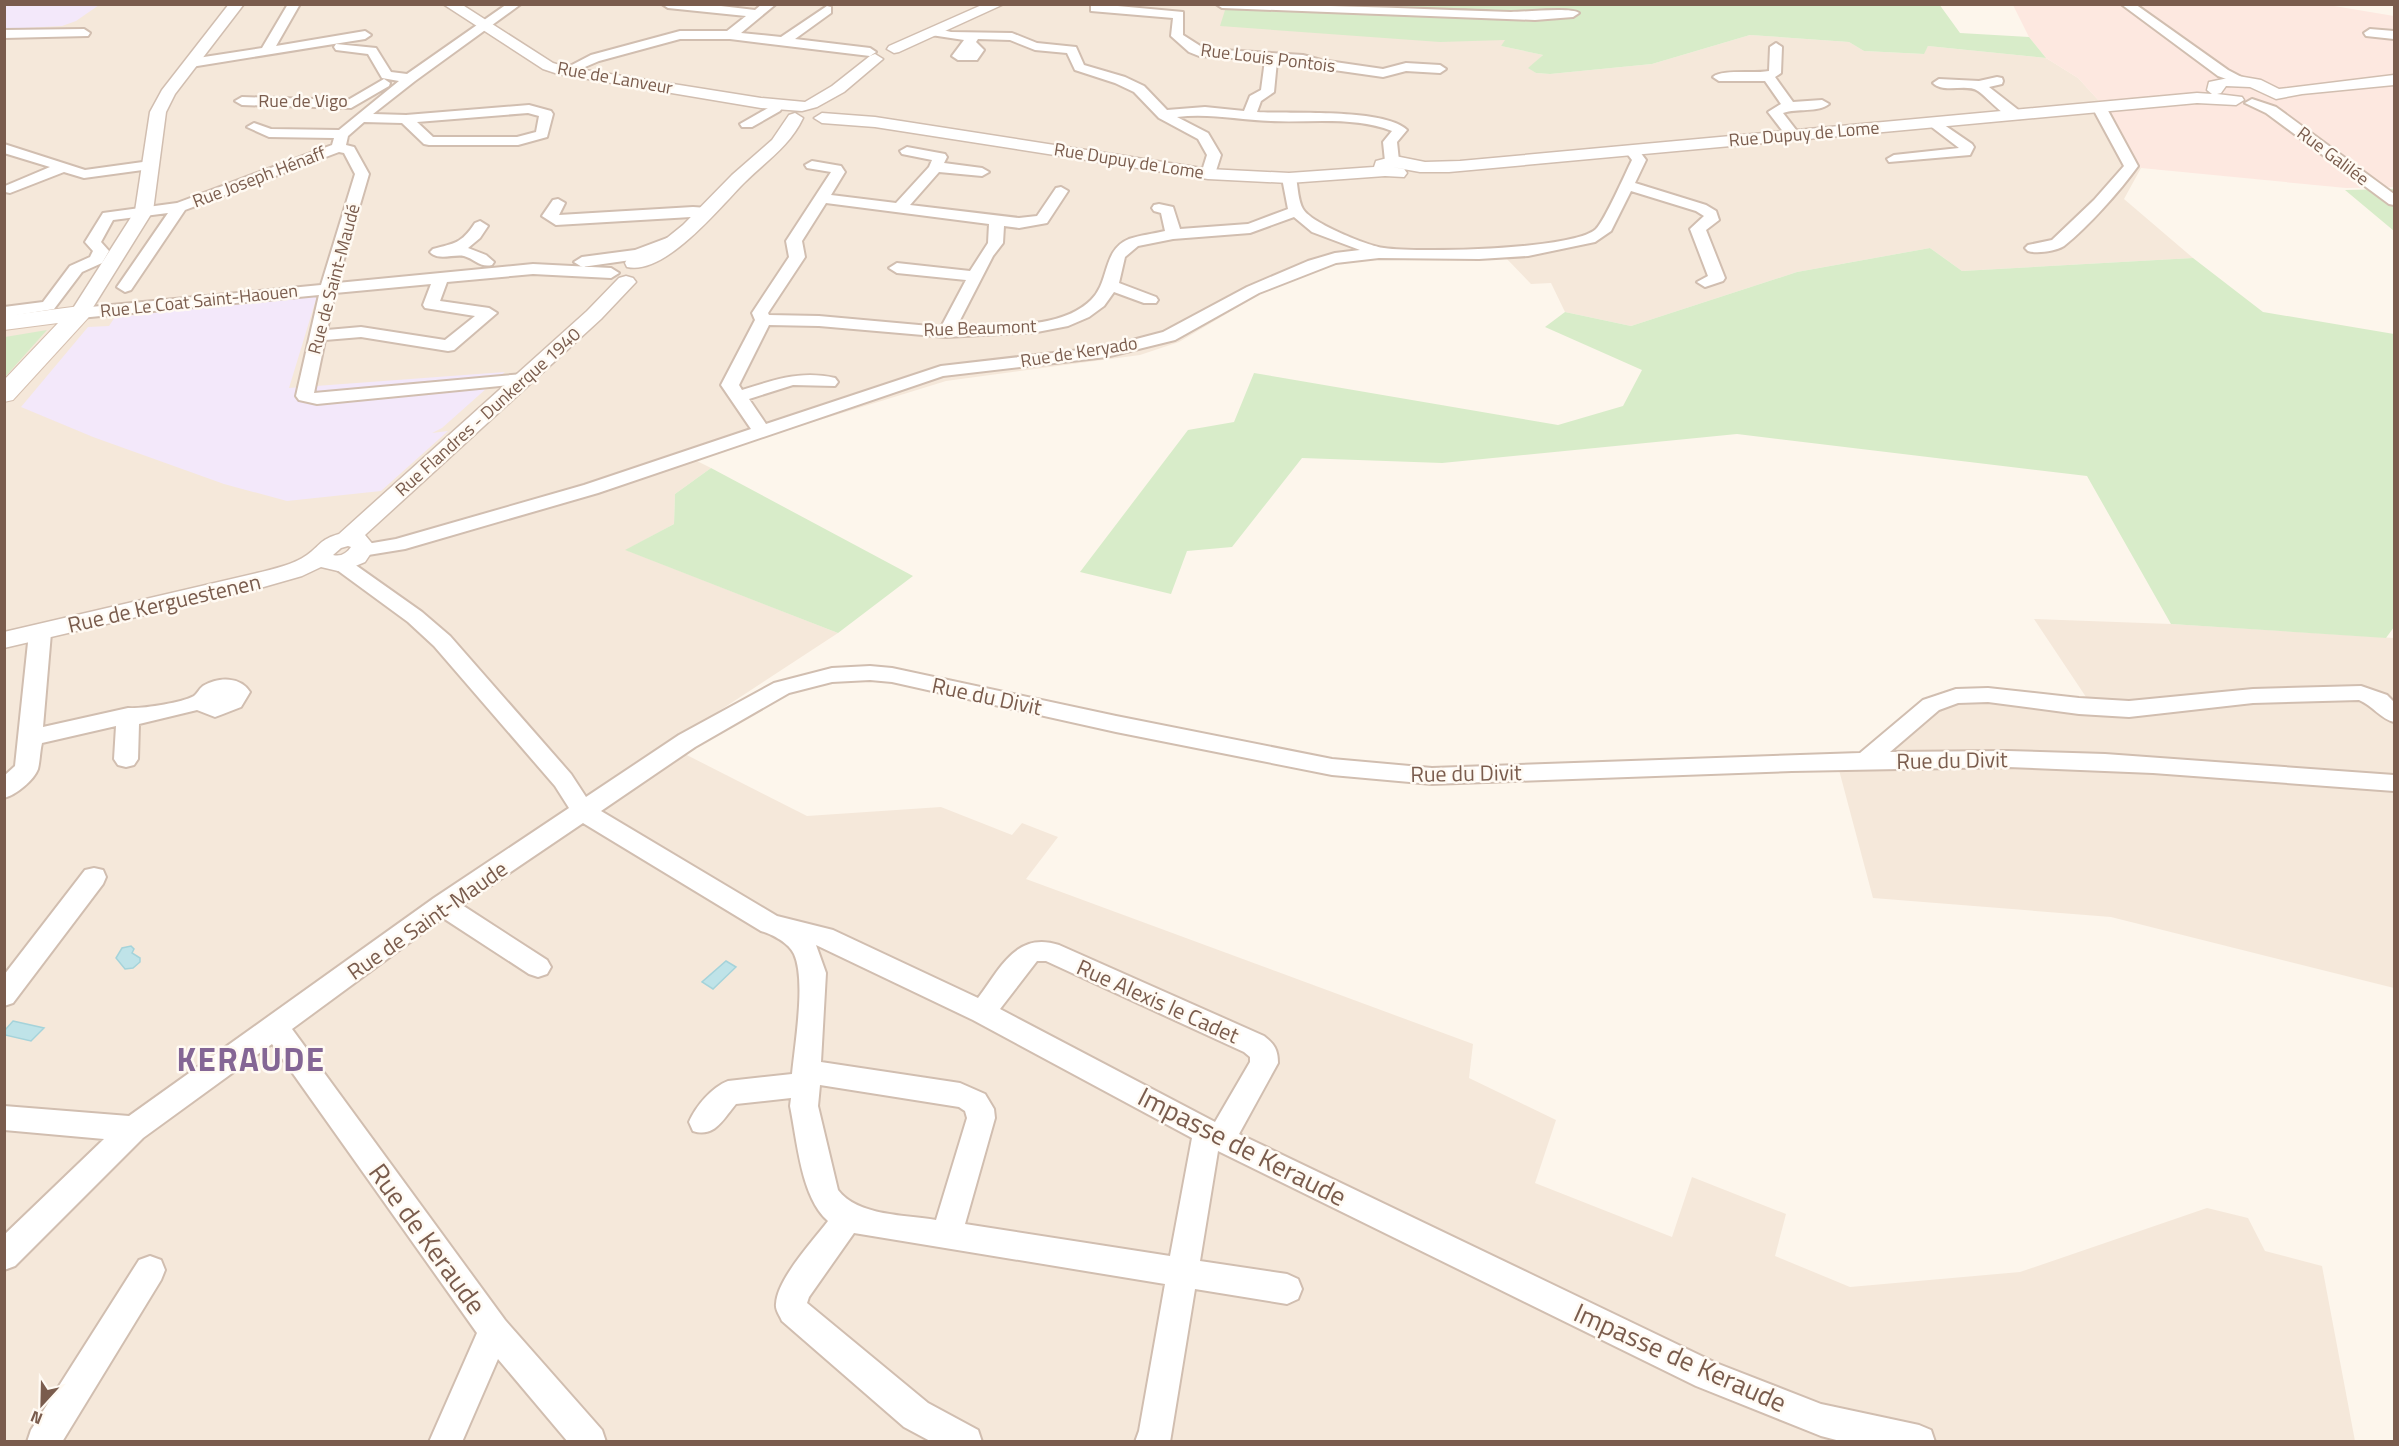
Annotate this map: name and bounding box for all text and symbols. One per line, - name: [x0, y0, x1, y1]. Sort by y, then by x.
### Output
- street label: Rue Louis Pontois: [1199, 36, 1337, 79]
- street label: Rue de Lanveur: [555, 54, 675, 101]
- street label: Rue de Vigo: [258, 87, 348, 114]
- street label: Rue Dupuy de Lome: [1727, 113, 1880, 154]
- street label: Rue Galilée: [2292, 119, 2375, 192]
- street label: Rue Dupuy de Lome: [1052, 135, 1206, 186]
- street label: Rue Joseph Hénaff: [188, 139, 329, 214]
- street label: Rue de Saint-Maudé: [300, 201, 367, 357]
- street label: Rue Le Coat Saint-Haouen: [99, 277, 299, 324]
- street label: Rue Beaumont: [923, 312, 1038, 343]
- street label: Rue Flandres - Dunkerque 1940: [389, 321, 586, 502]
- street label: Rue de Keryado: [1018, 329, 1139, 374]
- street label: Rue de Kerguestenen: [64, 564, 264, 642]
- street label: Rue du Divit: [929, 668, 1045, 724]
- street label: Rue du Divit: [1896, 742, 2008, 778]
- street label: Rue du Divit: [1410, 755, 1522, 791]
- street label: Rue de Saint-Maude: [340, 852, 514, 988]
- street label: Rue Alexis le Cadet: [1071, 950, 1245, 1052]
- district label: KERAUDE: [176, 1034, 326, 1084]
- street label: Impasse de Keraude: [1131, 1075, 1354, 1216]
- street label: Rue de Keraude: [359, 1154, 497, 1322]
- street label: Impasse de Keraude: [1568, 1291, 1794, 1422]
- north arrow: [12, 1374, 72, 1434]
- text: N: [27, 1405, 46, 1431]

